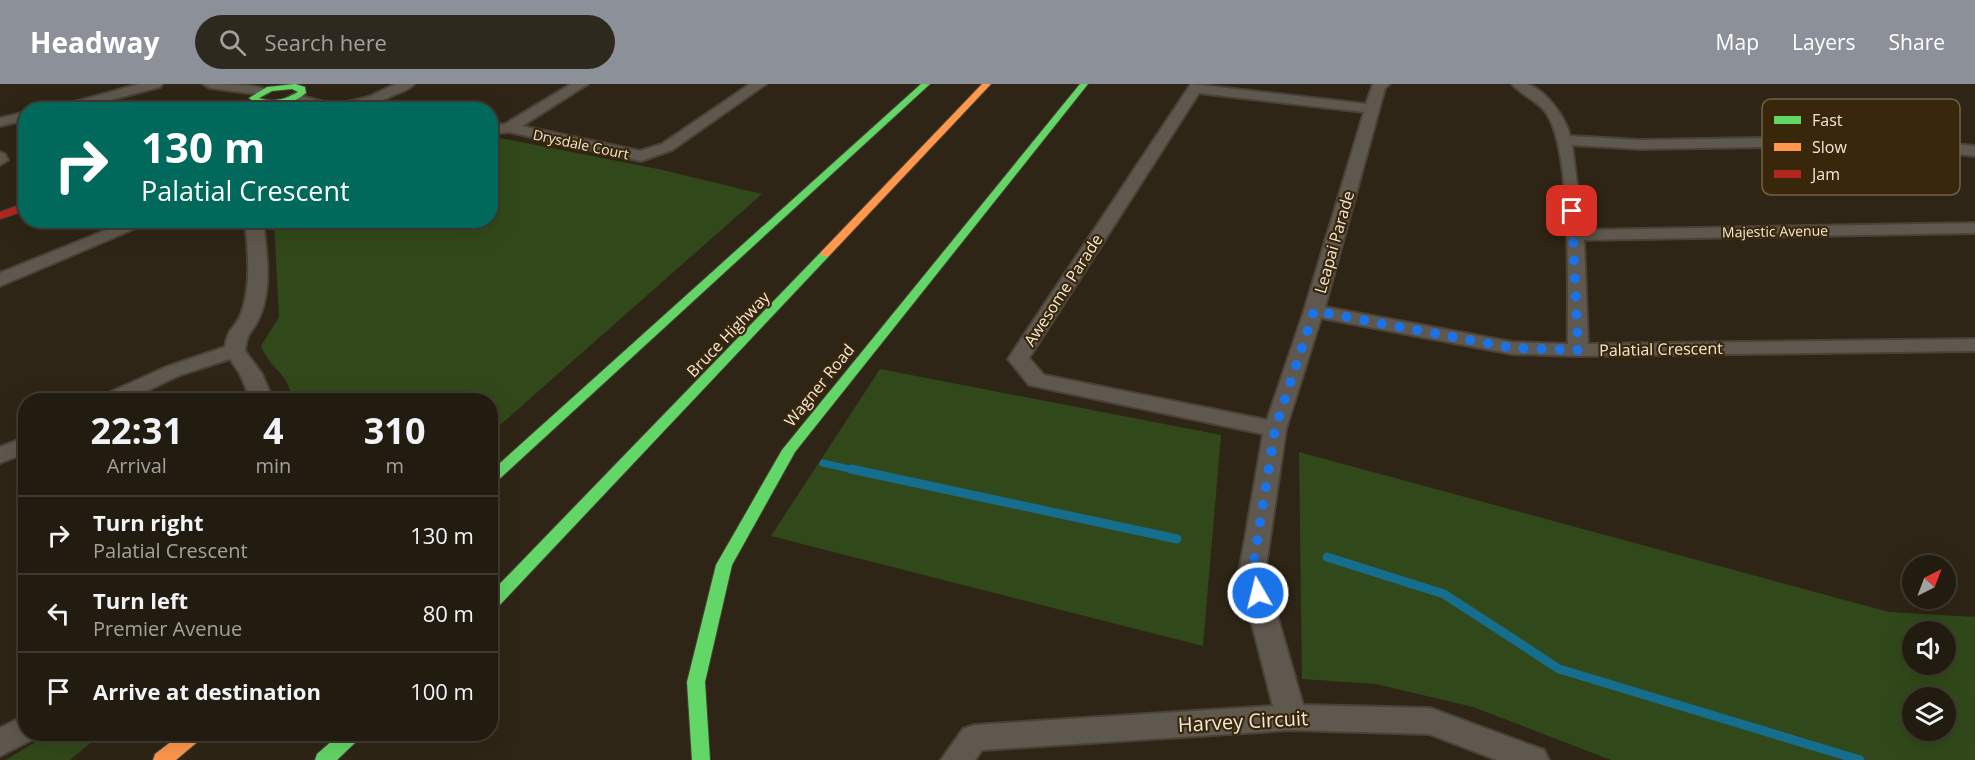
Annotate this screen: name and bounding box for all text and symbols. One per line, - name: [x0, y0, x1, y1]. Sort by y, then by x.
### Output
- search box: [195, 15, 615, 69]
- text: Headway: [30, 23, 159, 61]
- icon: search: [216, 26, 249, 59]
- text: Search here: [264, 27, 387, 57]
- text: Map: [1716, 28, 1759, 56]
- text: Layers: [1792, 28, 1856, 56]
- text: Share: [1889, 28, 1945, 56]
- legend: [1762, 99, 1960, 195]
- text: Fast: [1812, 109, 1843, 131]
- text: 130 m: [141, 118, 265, 175]
- street label: Drysdale Court: [531, 125, 631, 163]
- icon: right: [42, 126, 120, 204]
- text: Slow: [1812, 136, 1847, 158]
- text: Jam: [1810, 163, 1840, 185]
- text: Palatial Crescent: [141, 172, 350, 209]
- pin: [1546, 185, 1597, 236]
- street label: Leapai Parade: [1309, 188, 1359, 296]
- icon: arrive: [1555, 194, 1588, 227]
- street label: Majestic Avenue: [1722, 221, 1828, 241]
- street label: Awesome Parade: [1019, 230, 1107, 350]
- street label: Bruce Highway: [681, 286, 775, 382]
- street label: Palatial Crescent: [1599, 337, 1723, 361]
- street label: Wagner Road: [779, 339, 859, 431]
- text: 22:31: [90, 406, 183, 455]
- text: 4: [263, 406, 284, 455]
- text: 310: [364, 406, 426, 455]
- text: Arrival: [107, 452, 167, 479]
- text: min: [255, 452, 291, 479]
- text: m: [385, 452, 404, 479]
- text: Turn right: [93, 507, 204, 537]
- icon: right: [42, 519, 75, 552]
- text: 130 m: [410, 520, 474, 550]
- text: Palatial Crescent: [93, 537, 248, 564]
- north arrow: [1902, 555, 1956, 609]
- map controls: [1902, 555, 1956, 741]
- position arrow: [1226, 561, 1290, 625]
- text: Turn left: [93, 585, 188, 615]
- icon: left: [42, 597, 75, 630]
- text: 80 m: [423, 598, 474, 628]
- text: Premier Avenue: [93, 615, 242, 642]
- button: sound: [1902, 621, 1956, 675]
- icon: arrive: [42, 675, 75, 708]
- text: Arrive at destination: [93, 676, 321, 706]
- text: 100 m: [410, 676, 474, 706]
- button: layers: [1902, 687, 1956, 741]
- street label: Harvey Circuit: [1177, 704, 1309, 738]

